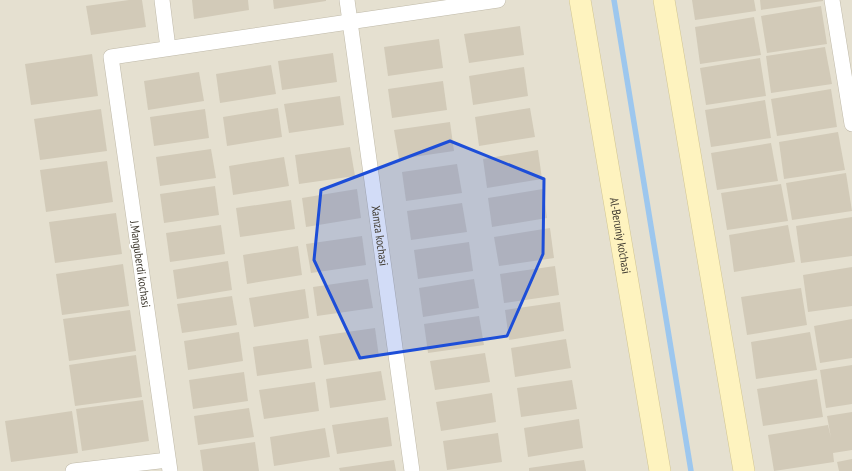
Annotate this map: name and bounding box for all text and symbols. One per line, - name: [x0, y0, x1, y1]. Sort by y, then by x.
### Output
- street label: Al-Beruniy ko’chasi: [607, 196, 634, 275]
- street label: Xamza kochasi: [368, 205, 392, 267]
- street label: J.Manguberdi kochasi: [127, 218, 154, 308]

